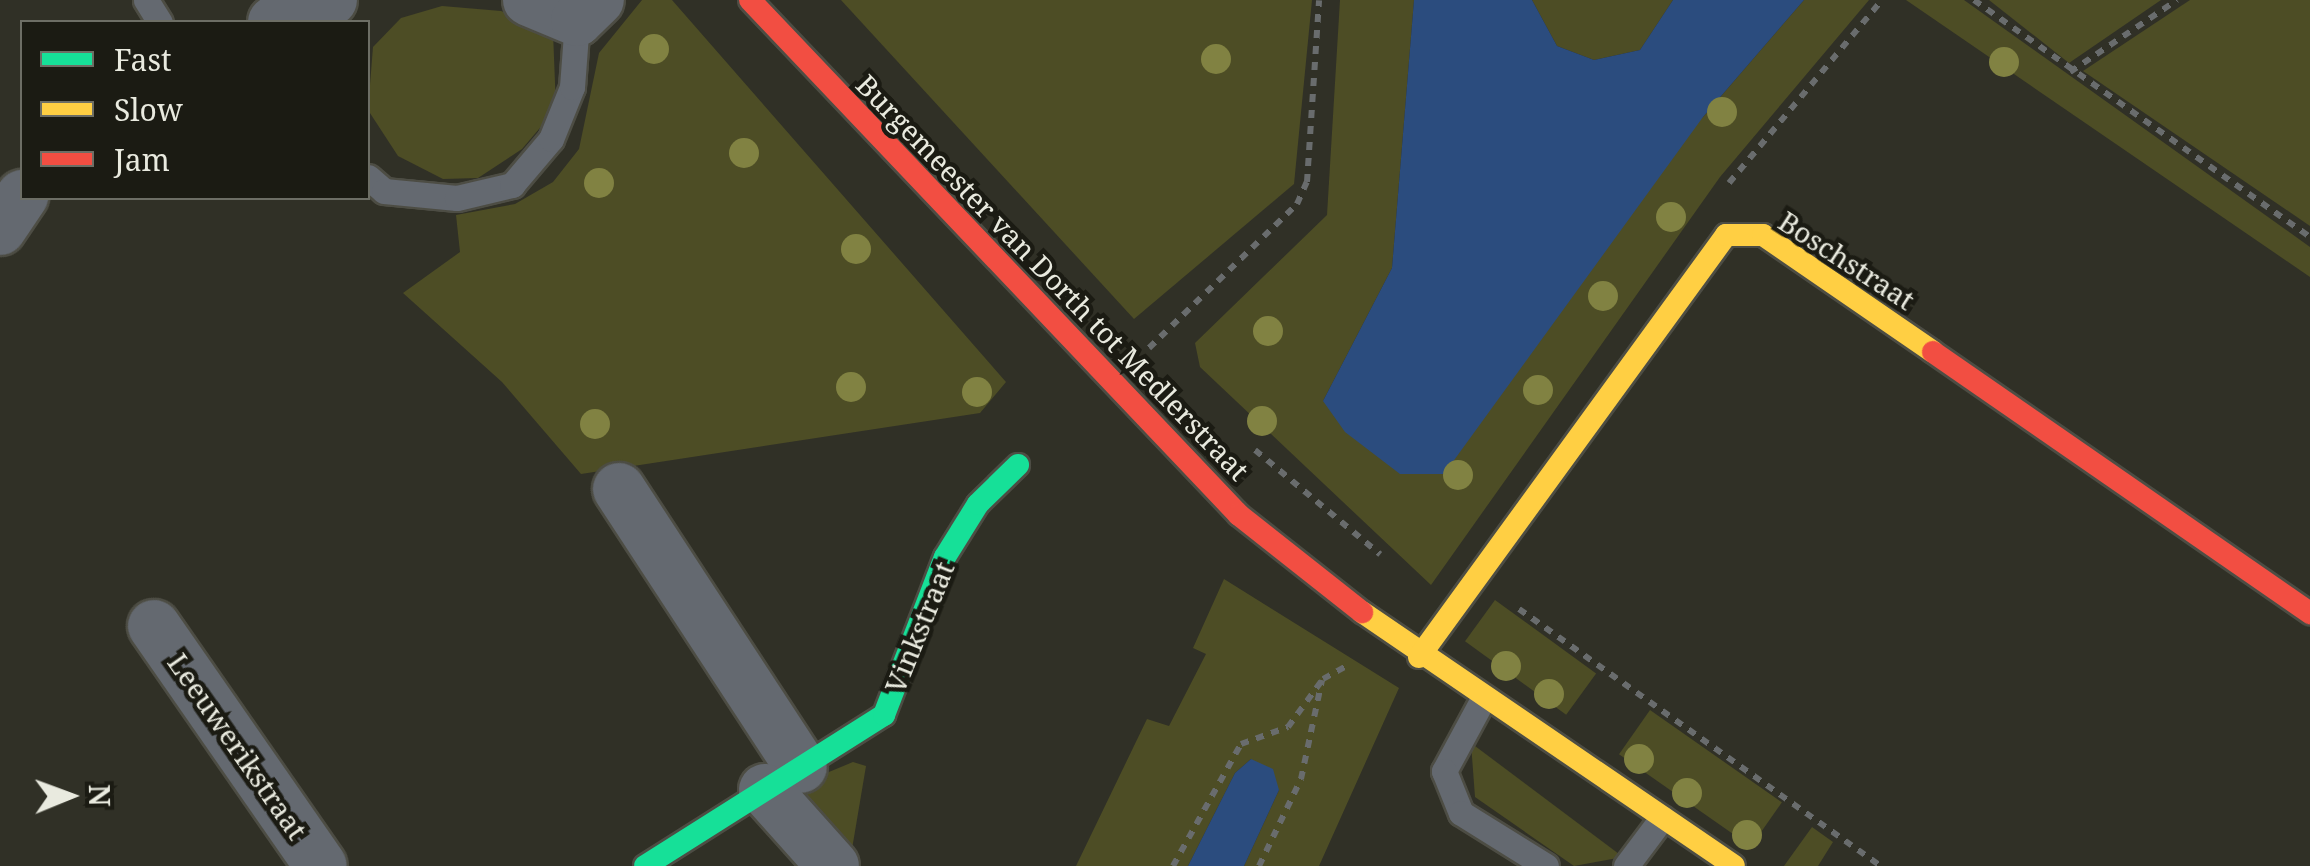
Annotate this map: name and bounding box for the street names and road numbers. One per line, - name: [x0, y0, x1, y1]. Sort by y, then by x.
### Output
- street label: Burgemeester van Dorth tot Medlerstraat: [850, 67, 1256, 487]
- street label: Boschstraat: [1773, 204, 1921, 316]
- street label: Vinkstraat: [877, 556, 961, 698]
- street label: Leeuwerikstraat: [161, 647, 315, 845]

